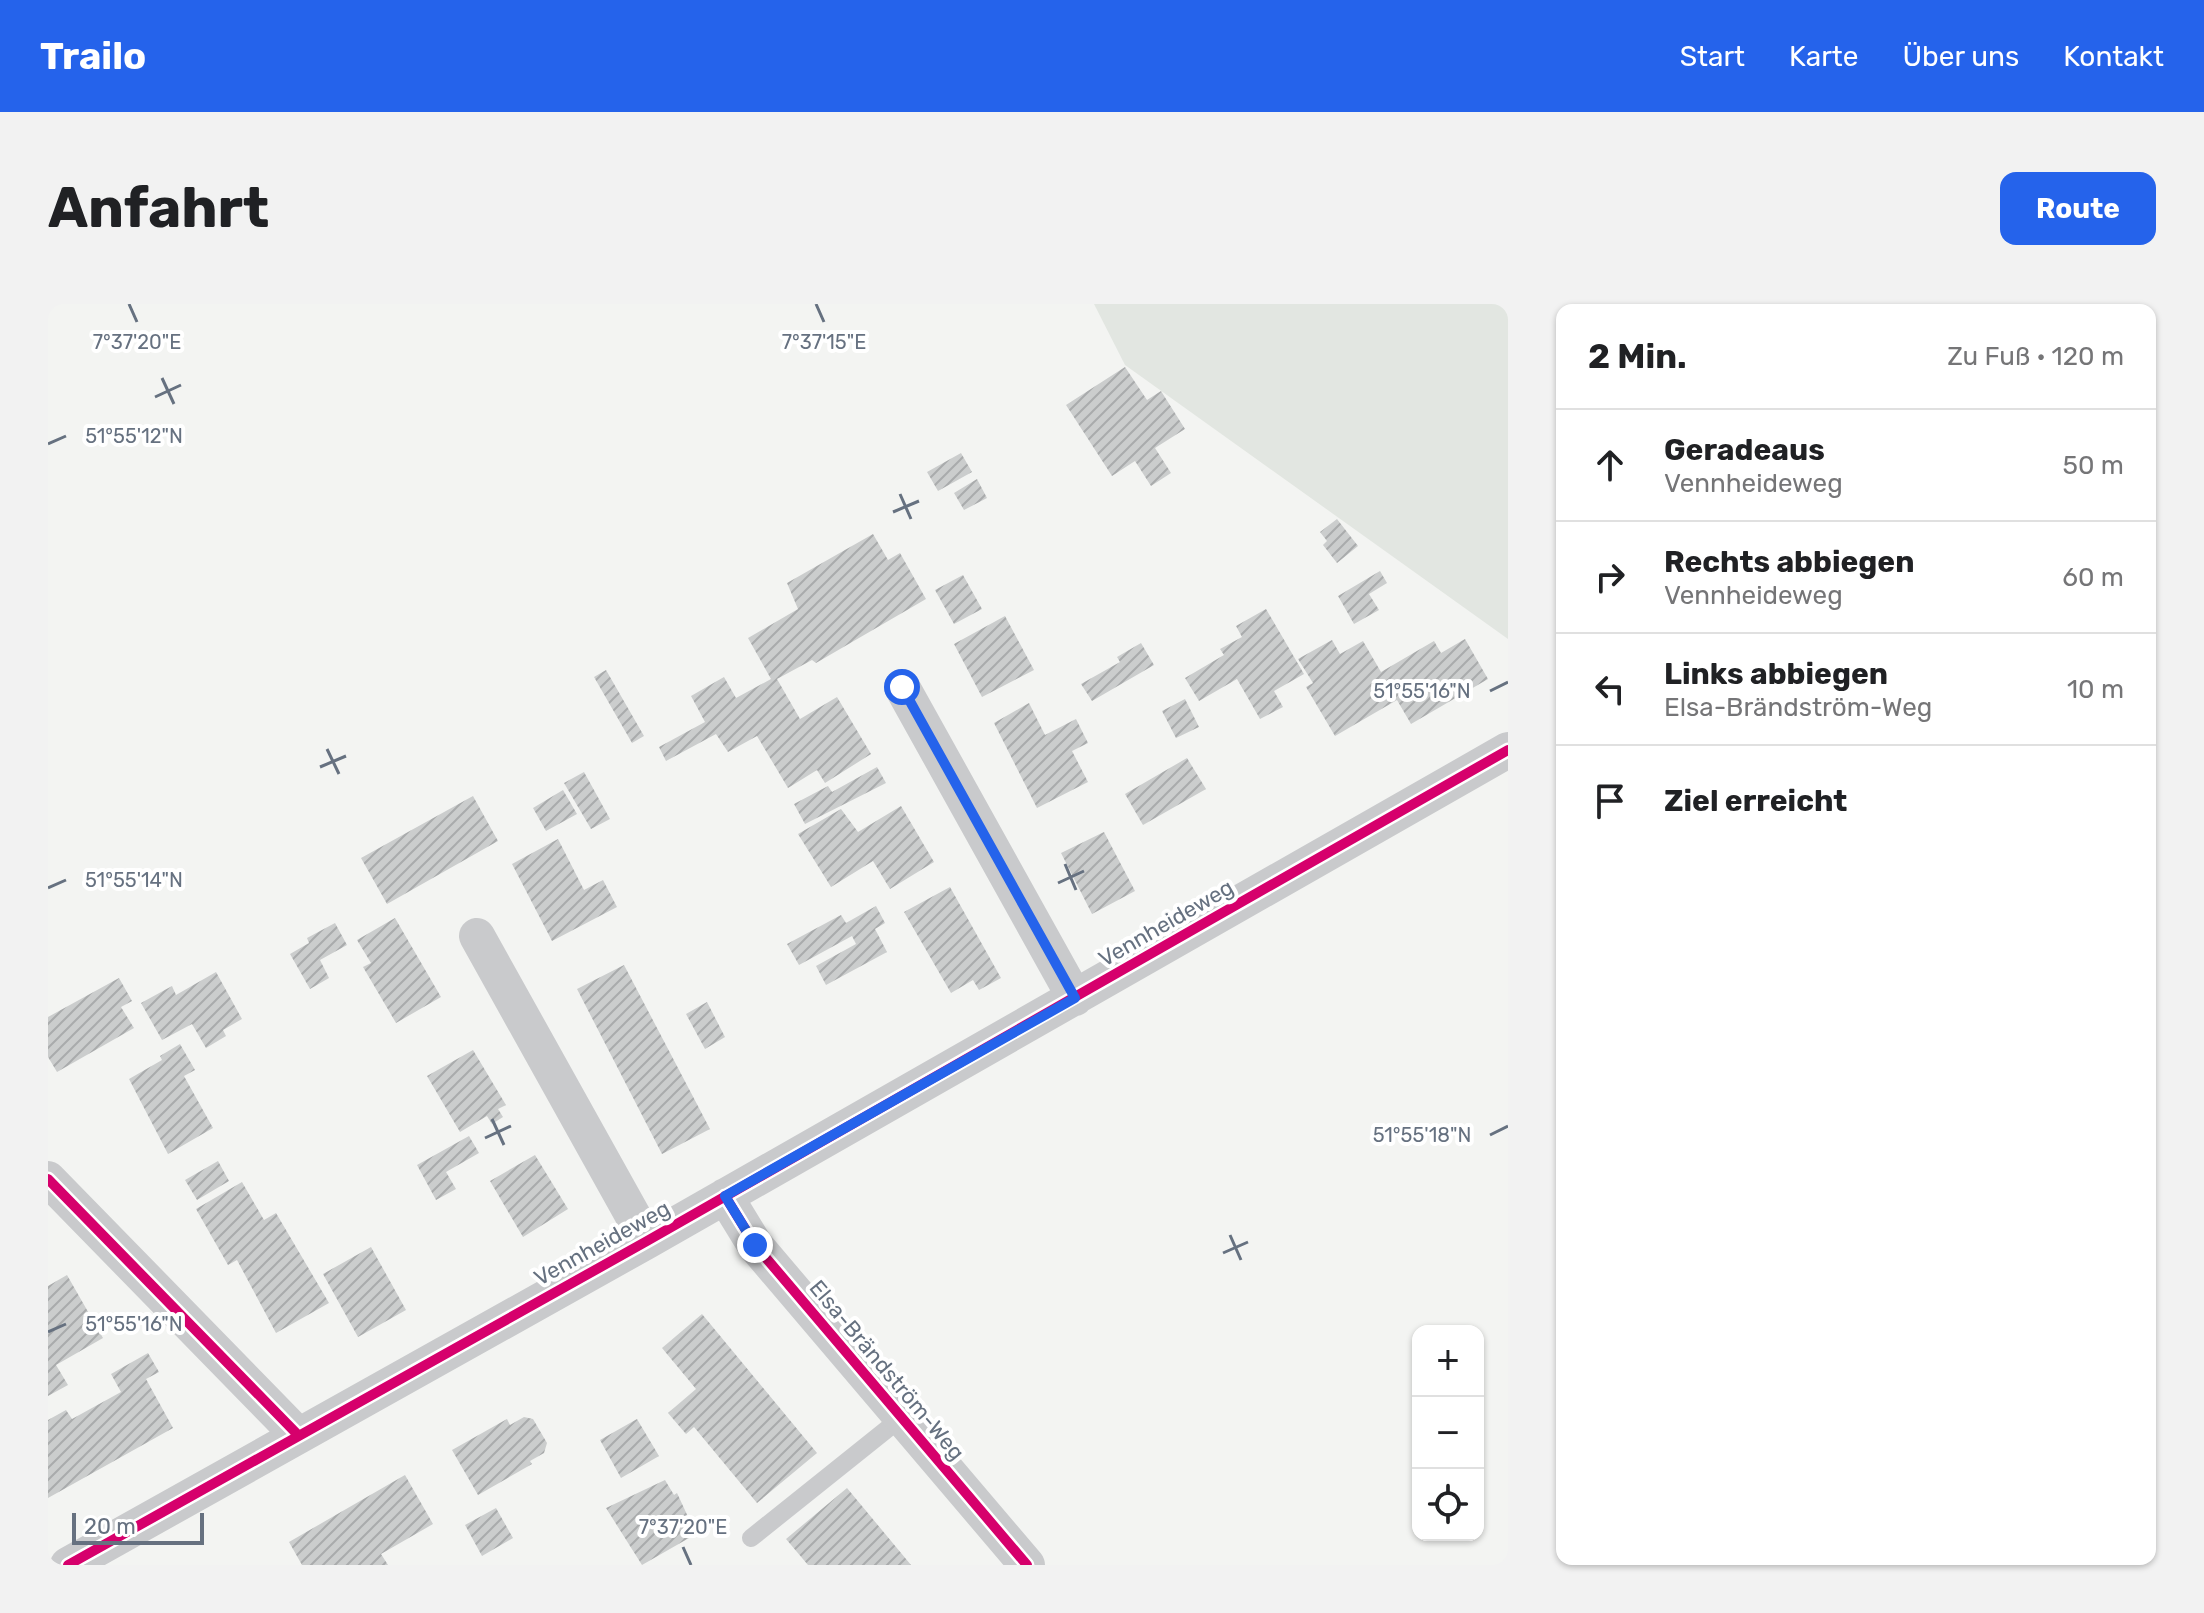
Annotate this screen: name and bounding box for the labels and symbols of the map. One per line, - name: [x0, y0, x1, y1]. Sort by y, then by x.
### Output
- text: 7°37'20"E: [93, 330, 181, 354]
- text: 7°37'15"E: [782, 330, 866, 354]
- text: 51°55'12"N: [85, 424, 183, 448]
- route start: [884, 669, 920, 705]
- text: 51°55'16"N: [1373, 679, 1471, 703]
- text: 51°55'14"N: [85, 868, 183, 892]
- street label: Vennheideweg: [1094, 874, 1238, 972]
- text: 51°55'18"N: [1373, 1123, 1471, 1147]
- street label: Vennheideweg: [529, 1195, 675, 1291]
- route end: [737, 1227, 773, 1263]
- street label: Elsa-Brändström-Weg: [804, 1274, 970, 1466]
- text: 51°55'16"N: [85, 1312, 183, 1336]
- scale bar: [72, 1509, 204, 1545]
- text: 7°37'20"E: [639, 1515, 727, 1539]

